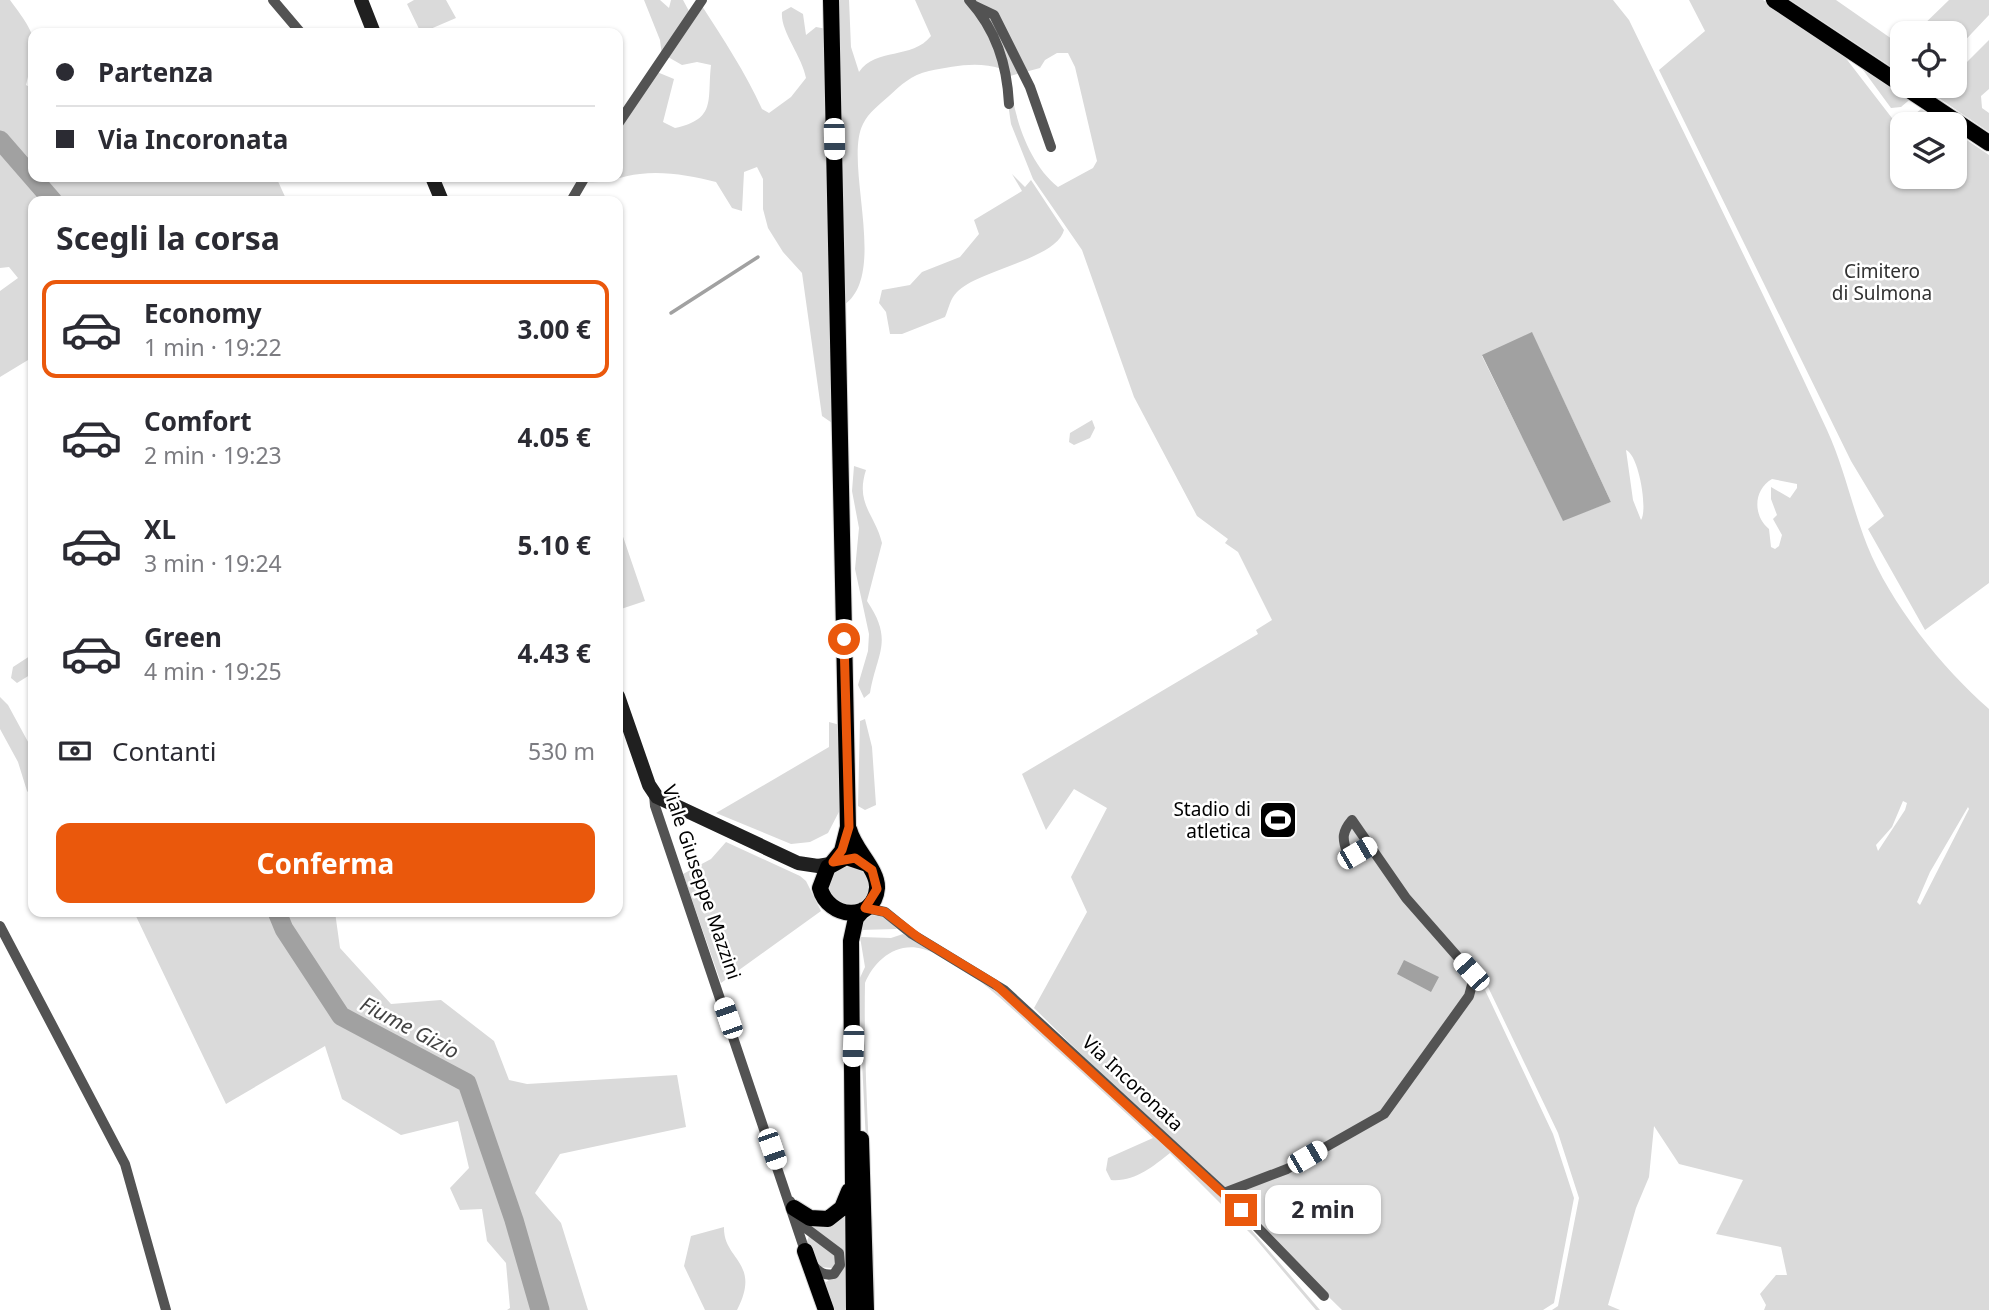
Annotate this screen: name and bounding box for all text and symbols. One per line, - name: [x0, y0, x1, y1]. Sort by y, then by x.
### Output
- map controls: [1890, 21, 1967, 189]
- button: locate: [1890, 21, 1967, 98]
- text: Partenza: [98, 54, 213, 90]
- button: layers: [1890, 112, 1967, 189]
- car: [824, 118, 845, 160]
- text: Via Incoronata: [98, 121, 288, 157]
- text: Scegli la corsa: [56, 216, 280, 259]
- park label: Cimitero di Sulmona: [1832, 258, 1932, 306]
- text: Economy: [144, 295, 262, 331]
- icon: car: [60, 298, 123, 361]
- text: 3.00 €: [517, 311, 591, 347]
- text: 1 min · 19:22: [144, 331, 282, 363]
- text: Comfort: [144, 403, 252, 439]
- icon: car: [60, 406, 123, 469]
- text: 4.05 €: [517, 419, 591, 455]
- text: 2 min · 19:23: [144, 439, 282, 471]
- text: XL: [144, 511, 176, 547]
- icon: car: [60, 514, 123, 577]
- text: 5.10 €: [517, 527, 591, 563]
- text: 3 min · 19:24: [144, 547, 282, 579]
- text: Green: [144, 619, 222, 655]
- icon: car: [60, 622, 123, 685]
- route start: [828, 623, 860, 655]
- text: 4.43 €: [517, 635, 591, 671]
- text: 4 min · 19:25: [144, 655, 282, 687]
- icon: cash: [56, 732, 94, 770]
- text: Contanti: [112, 733, 216, 769]
- text: 530 m: [528, 735, 595, 767]
- street label: Viale Giuseppe Mazzini: [656, 781, 748, 983]
- place label: Stadio di atletica: [1173, 796, 1251, 844]
- sports icon: Stadio di atletica: [1257, 799, 1299, 841]
- button: Conferma: [56, 823, 595, 903]
- car: [1334, 833, 1381, 873]
- car: [1450, 949, 1493, 995]
- water label: Fiume Gizio: [356, 989, 464, 1065]
- car: [712, 995, 745, 1041]
- car: [842, 1025, 865, 1067]
- street label: Via Incoronata: [1077, 1029, 1189, 1137]
- car: [756, 1126, 789, 1172]
- car: [1284, 1137, 1331, 1177]
- callout: 2 min: [1266, 1186, 1381, 1234]
- text: 2 min: [1291, 1193, 1355, 1225]
- route end: [1225, 1194, 1257, 1226]

